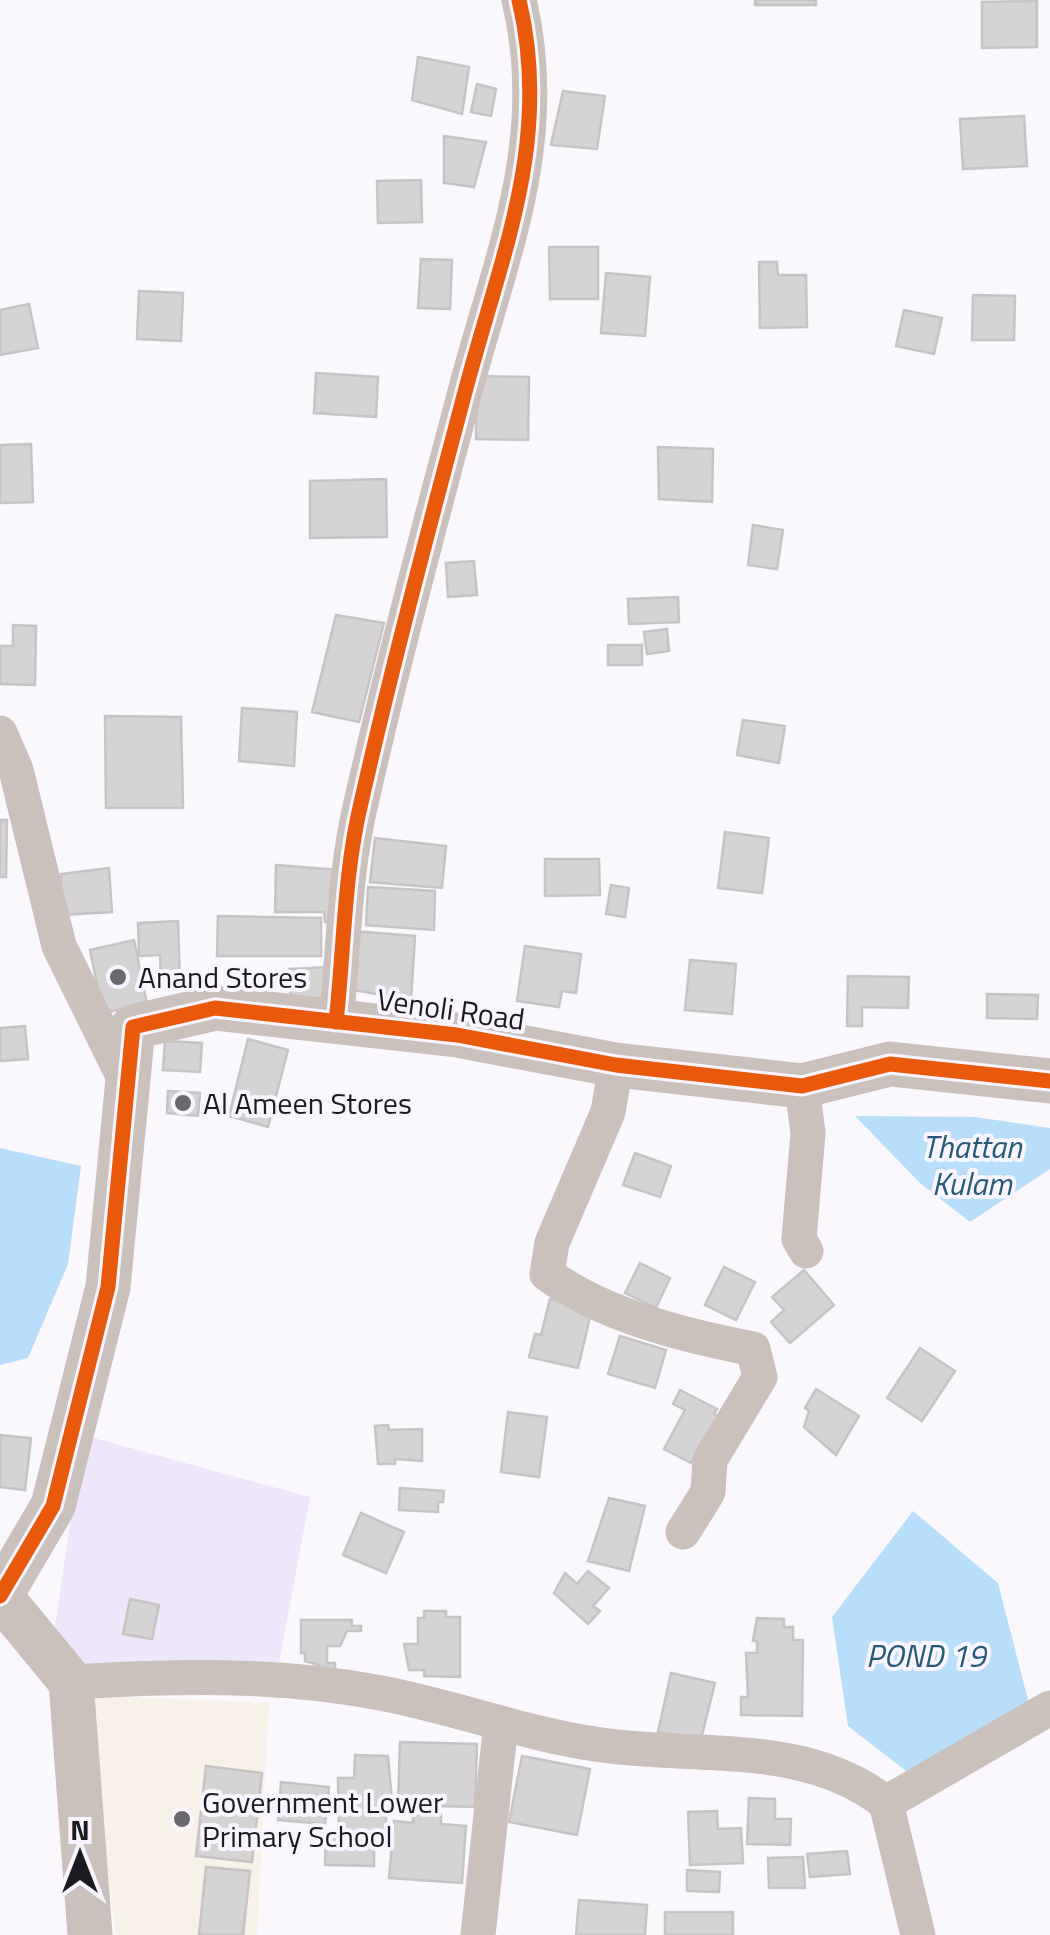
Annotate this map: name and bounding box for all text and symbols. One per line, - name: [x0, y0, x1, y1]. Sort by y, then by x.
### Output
- place label: Anand Stores: [138, 954, 307, 1000]
- marker: Anand Stores: [107, 966, 129, 988]
- street label: Venoli Road: [374, 976, 528, 1042]
- place label: Al Ameen Stores: [203, 1080, 412, 1126]
- marker: Al Ameen Stores: [172, 1092, 194, 1114]
- water label: Thattan Kulam: [922, 1122, 1023, 1207]
- water label: POND 19: [866, 1631, 988, 1679]
- place label: Government Lower Primary School: [202, 1779, 443, 1859]
- north arrow: [30, 1805, 130, 1905]
- text: N: [70, 1808, 90, 1851]
- marker: Government Lower Primary School: [171, 1808, 193, 1830]

